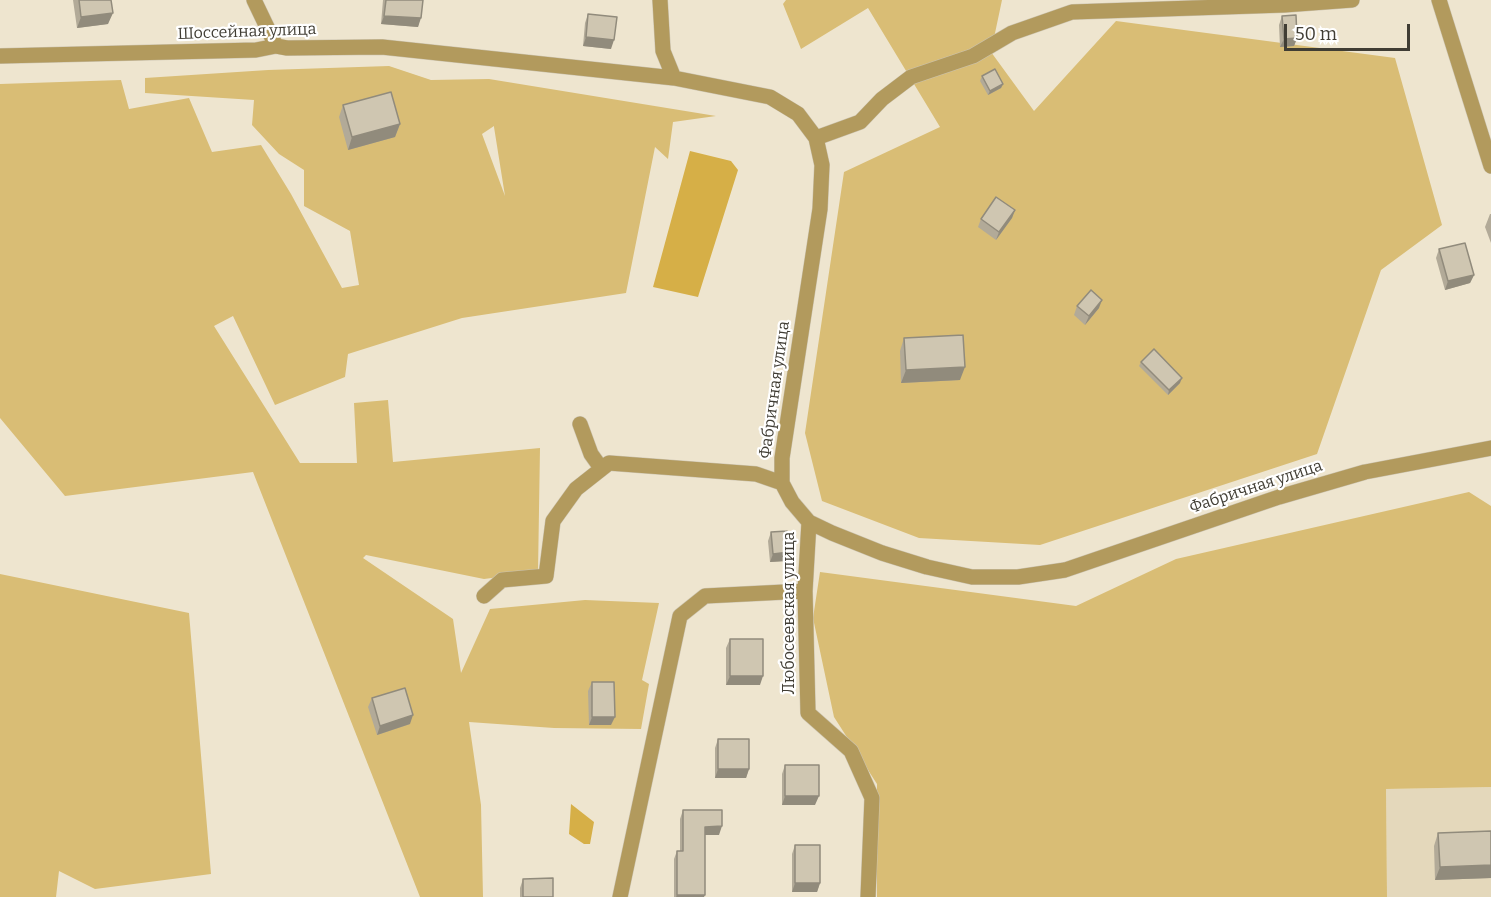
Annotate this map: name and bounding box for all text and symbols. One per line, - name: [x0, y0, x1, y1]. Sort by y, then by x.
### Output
- scale bar: [1287, 12, 1413, 50]
- street label: Шоссейная улица: [177, 20, 317, 44]
- text: 50 m: [1295, 23, 1337, 45]
- street label: Фабричная улица: [756, 320, 794, 460]
- street label: Фабричная улица: [1187, 456, 1325, 518]
- street label: Любосеевская улица: [780, 532, 800, 694]

